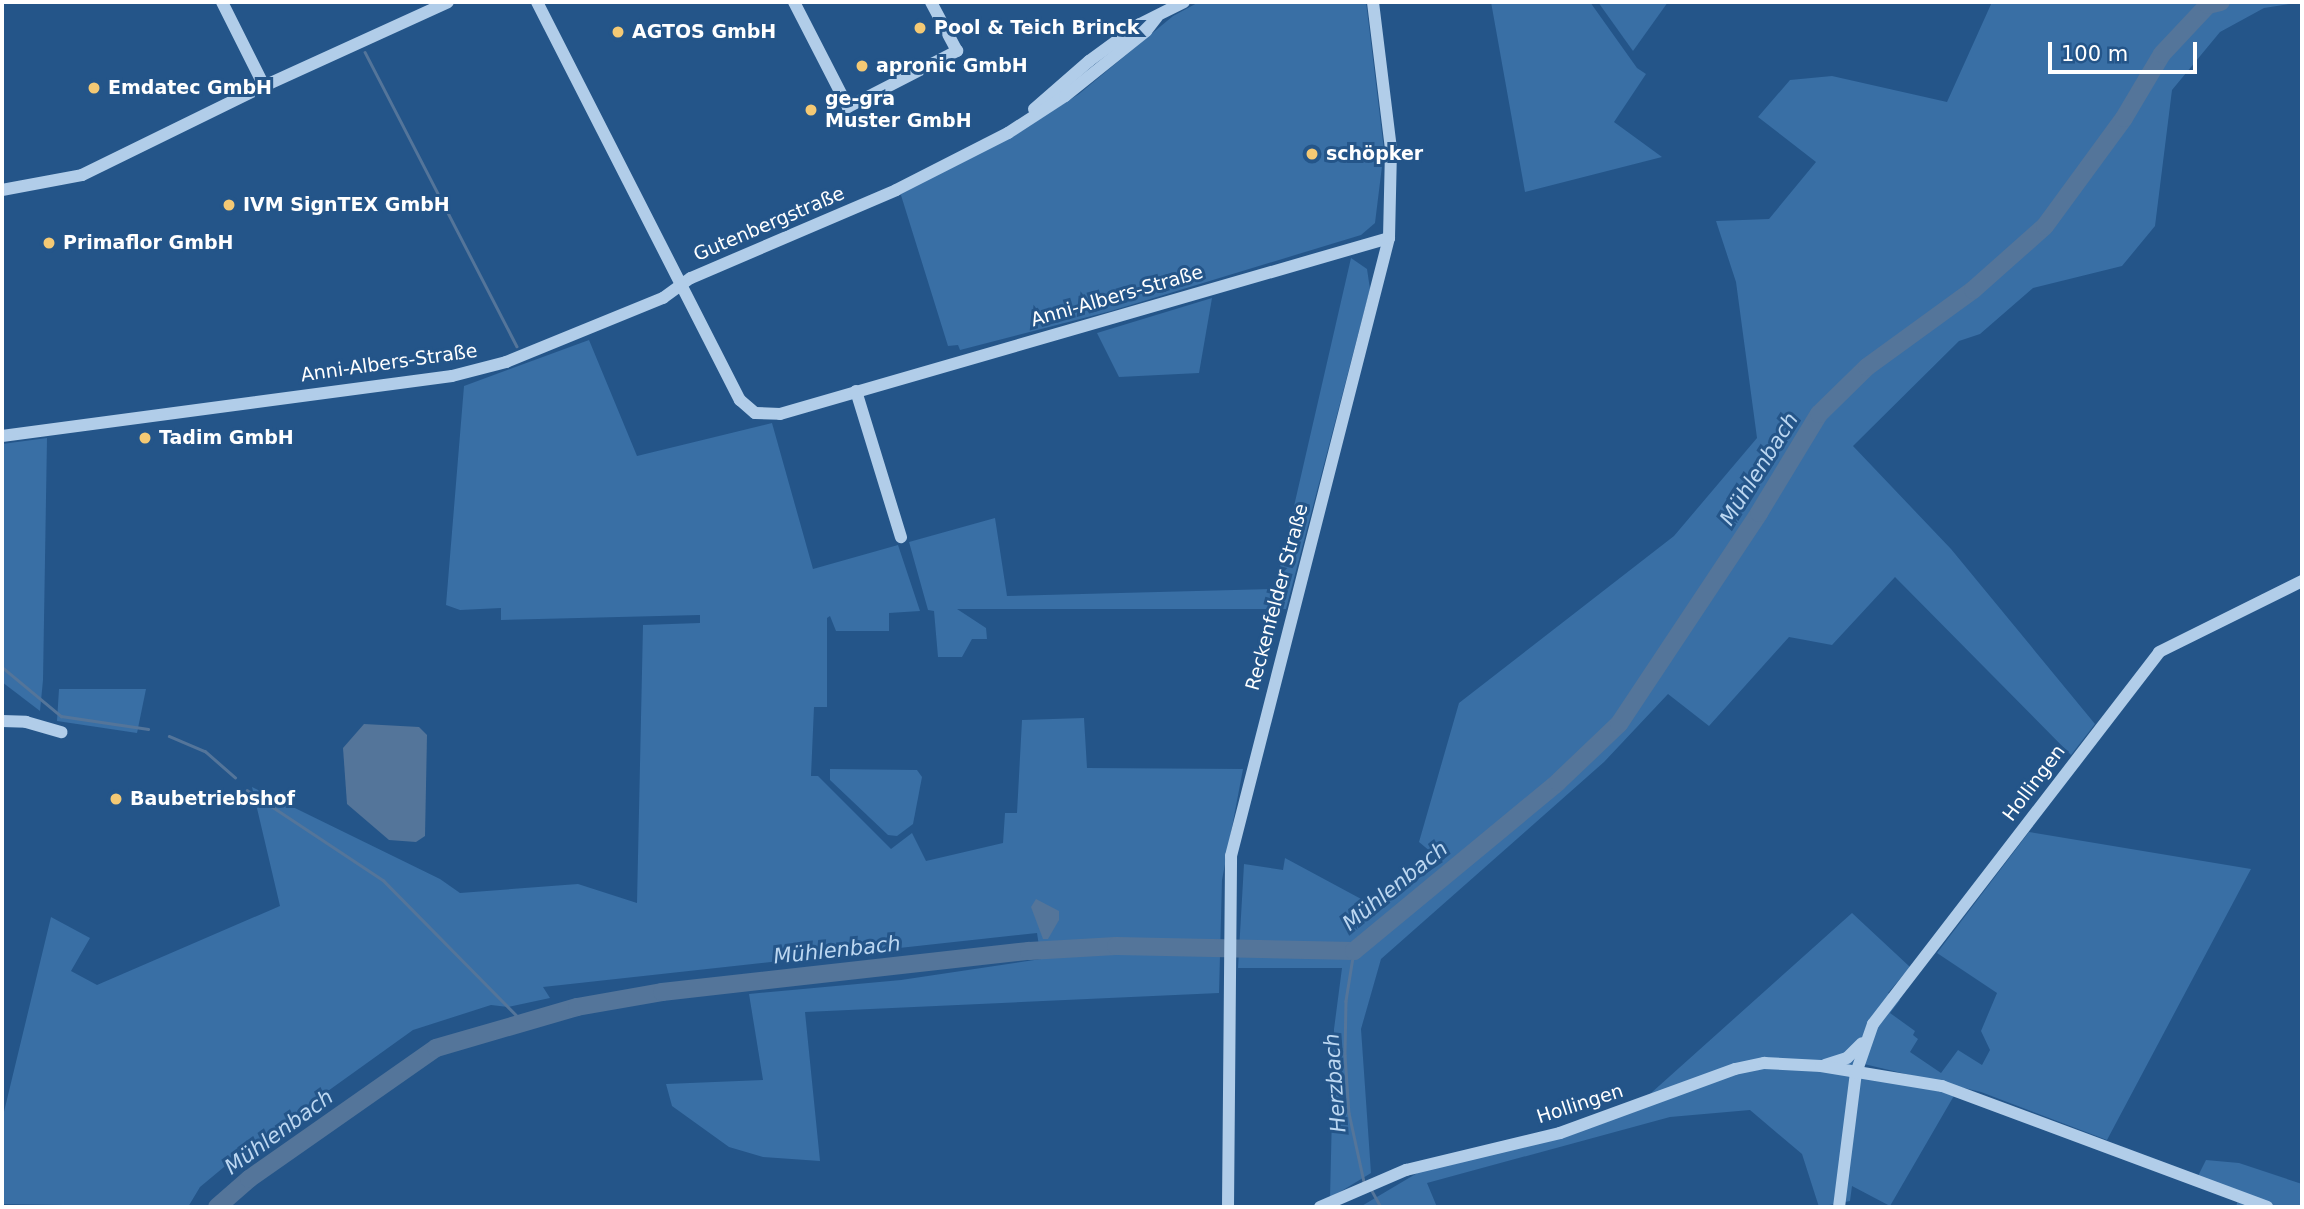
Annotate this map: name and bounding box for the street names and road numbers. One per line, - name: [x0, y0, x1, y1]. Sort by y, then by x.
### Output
- street label: Gutenbergstraße: [690, 182, 848, 266]
- street label: Anni-Albers-Straße: [1028, 261, 1206, 331]
- street label: Anni-Albers-Straße: [299, 339, 479, 387]
- street label: Reckenfelder Straße: [1241, 501, 1313, 693]
- street label: Hollingen: [1998, 740, 2070, 826]
- street label: Hollingen: [1534, 1079, 1626, 1129]

